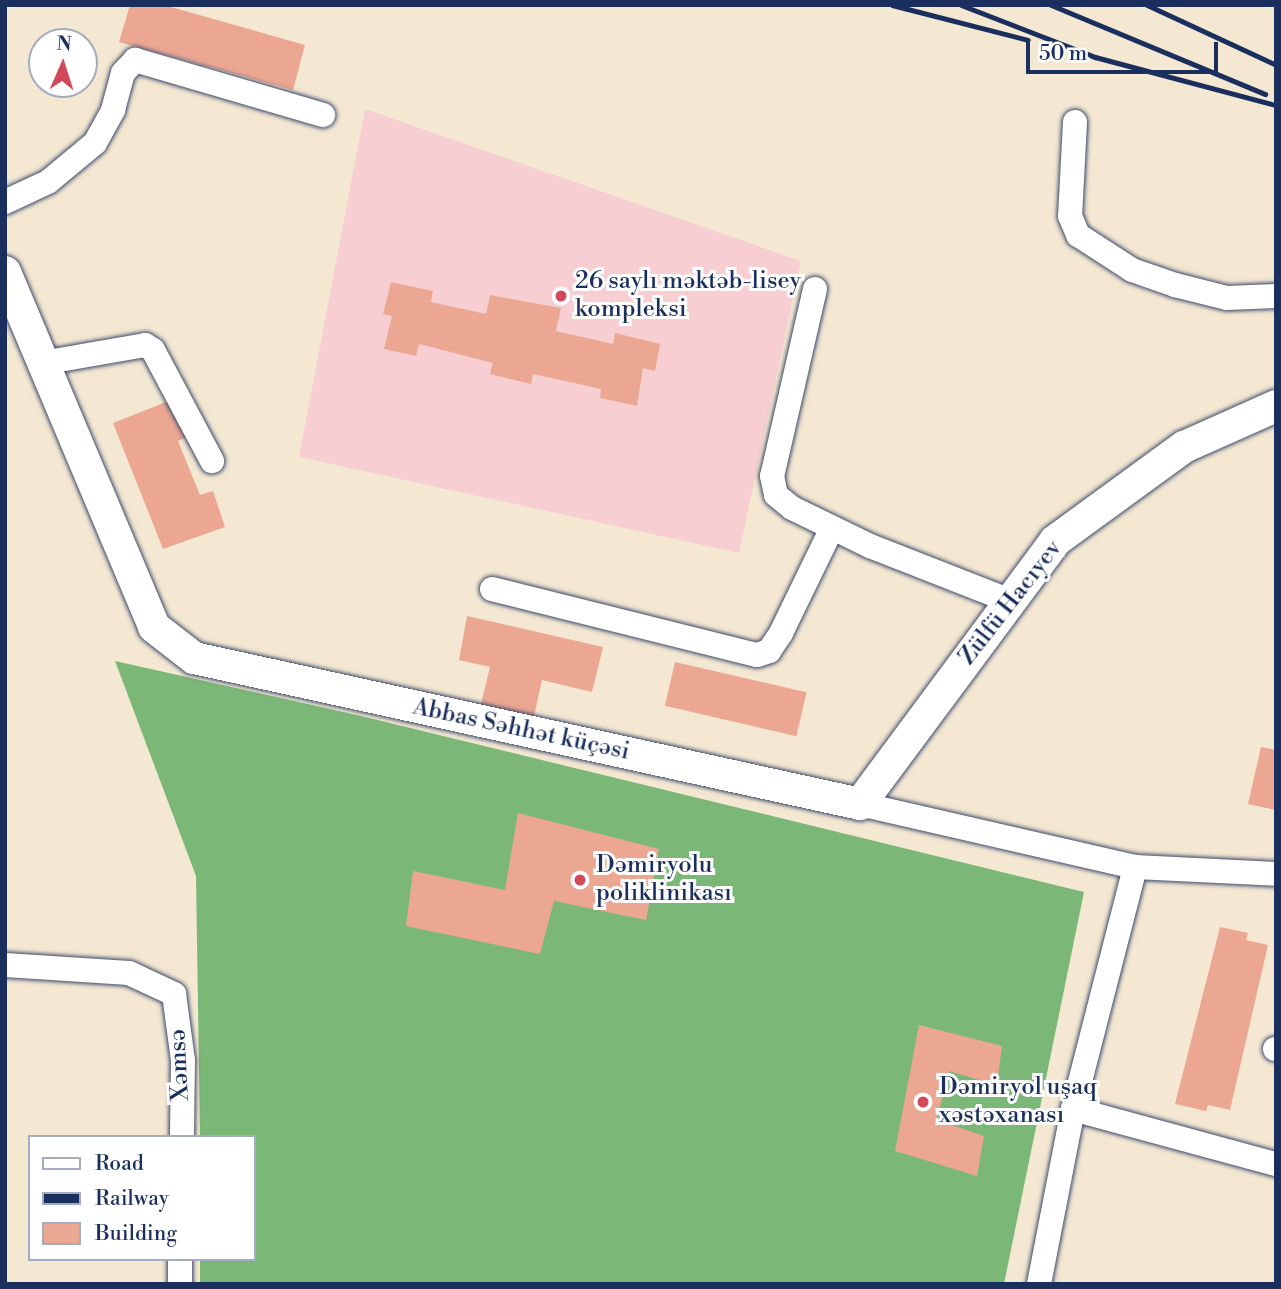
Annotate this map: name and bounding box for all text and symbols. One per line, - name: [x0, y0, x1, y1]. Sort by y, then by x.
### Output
- north arrow: [28, 28, 98, 98]
- scale bar: [1029, 28, 1222, 72]
- text: N: [56, 32, 72, 56]
- text: 50 m: [1039, 41, 1087, 67]
- place label: 26 saylı məktəb-lisey kompleksi: [575, 268, 801, 324]
- marker: 26 saylı məktəb-lisey kompleksi: [553, 288, 569, 304]
- street label: Zülfü Hacıyev: [953, 535, 1069, 671]
- street label: Abbas Səhhət küçəsi: [410, 693, 632, 767]
- place label: Dəmiryolu poliklinikası: [596, 852, 732, 908]
- marker: Dəmiryolu poliklinikası: [570, 870, 590, 890]
- street label: Xəmsə: [164, 1028, 196, 1102]
- place label: Dəmiryol uşaq xəstəxanası: [939, 1074, 1097, 1130]
- marker: Dəmiryol uşaq xəstəxanası: [913, 1092, 933, 1112]
- legend: [28, 1135, 256, 1261]
- text: Road: [95, 1151, 144, 1177]
- text: Railway: [95, 1186, 169, 1212]
- text: Building: [95, 1221, 177, 1247]

